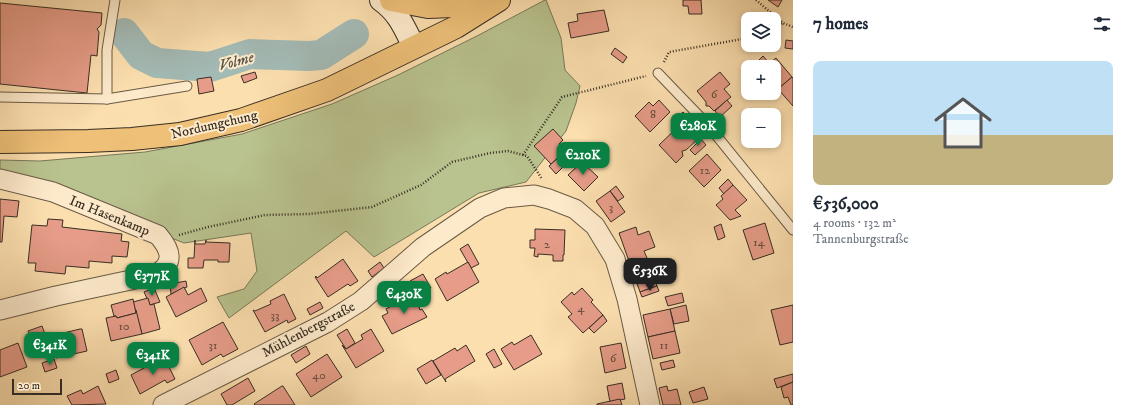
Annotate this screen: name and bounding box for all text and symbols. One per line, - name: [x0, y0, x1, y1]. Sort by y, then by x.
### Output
- map controls: [741, 12, 781, 148]
- button: layers: [741, 12, 781, 52]
- text: 7 homes: [813, 13, 868, 35]
- icon: filters: [1091, 13, 1113, 35]
- water label: Volme: [217, 48, 256, 75]
- button: +: [741, 60, 781, 100]
- house number: 6: [711, 87, 718, 102]
- icon: home: [927, 87, 999, 159]
- street label: Nordumgehung: [169, 106, 259, 144]
- house number: 8: [650, 107, 656, 122]
- button: −: [741, 108, 781, 148]
- pin: €280K: [670, 113, 726, 147]
- text: €280K: [680, 118, 716, 134]
- pin: €210K: [555, 142, 611, 176]
- text: €210K: [566, 147, 600, 163]
- house number: 12: [700, 163, 710, 178]
- street label: Im Hasenkamp: [67, 192, 153, 240]
- text: €536,000: [813, 193, 879, 215]
- house number: 3: [609, 200, 613, 215]
- text: 4 rooms · 132 m²: [813, 215, 896, 231]
- text: Tannenburgstraße: [813, 231, 909, 247]
- house number: 14: [753, 235, 766, 250]
- house number: 2: [544, 237, 550, 252]
- pin: €536K: [622, 258, 678, 292]
- pin: €377K: [124, 263, 180, 297]
- text: €536K: [633, 263, 667, 279]
- text: €377K: [134, 268, 170, 284]
- pin: €430K: [376, 281, 432, 315]
- text: €430K: [386, 286, 422, 302]
- street label: Mühlenbergstraße: [259, 298, 358, 362]
- house number: 4: [578, 301, 586, 316]
- house number: 33: [271, 308, 279, 323]
- house number: 10: [119, 319, 129, 334]
- pin: €341K: [22, 332, 78, 366]
- text: €341K: [33, 337, 67, 353]
- house number: 31: [209, 338, 217, 353]
- house number: 11: [660, 338, 668, 353]
- pin: €341K: [125, 342, 181, 376]
- text: €341K: [136, 347, 170, 363]
- house number: 6: [610, 351, 617, 366]
- house number: 40: [312, 368, 326, 383]
- scale bar: [12, 377, 62, 396]
- text: 20 m: [18, 379, 40, 393]

